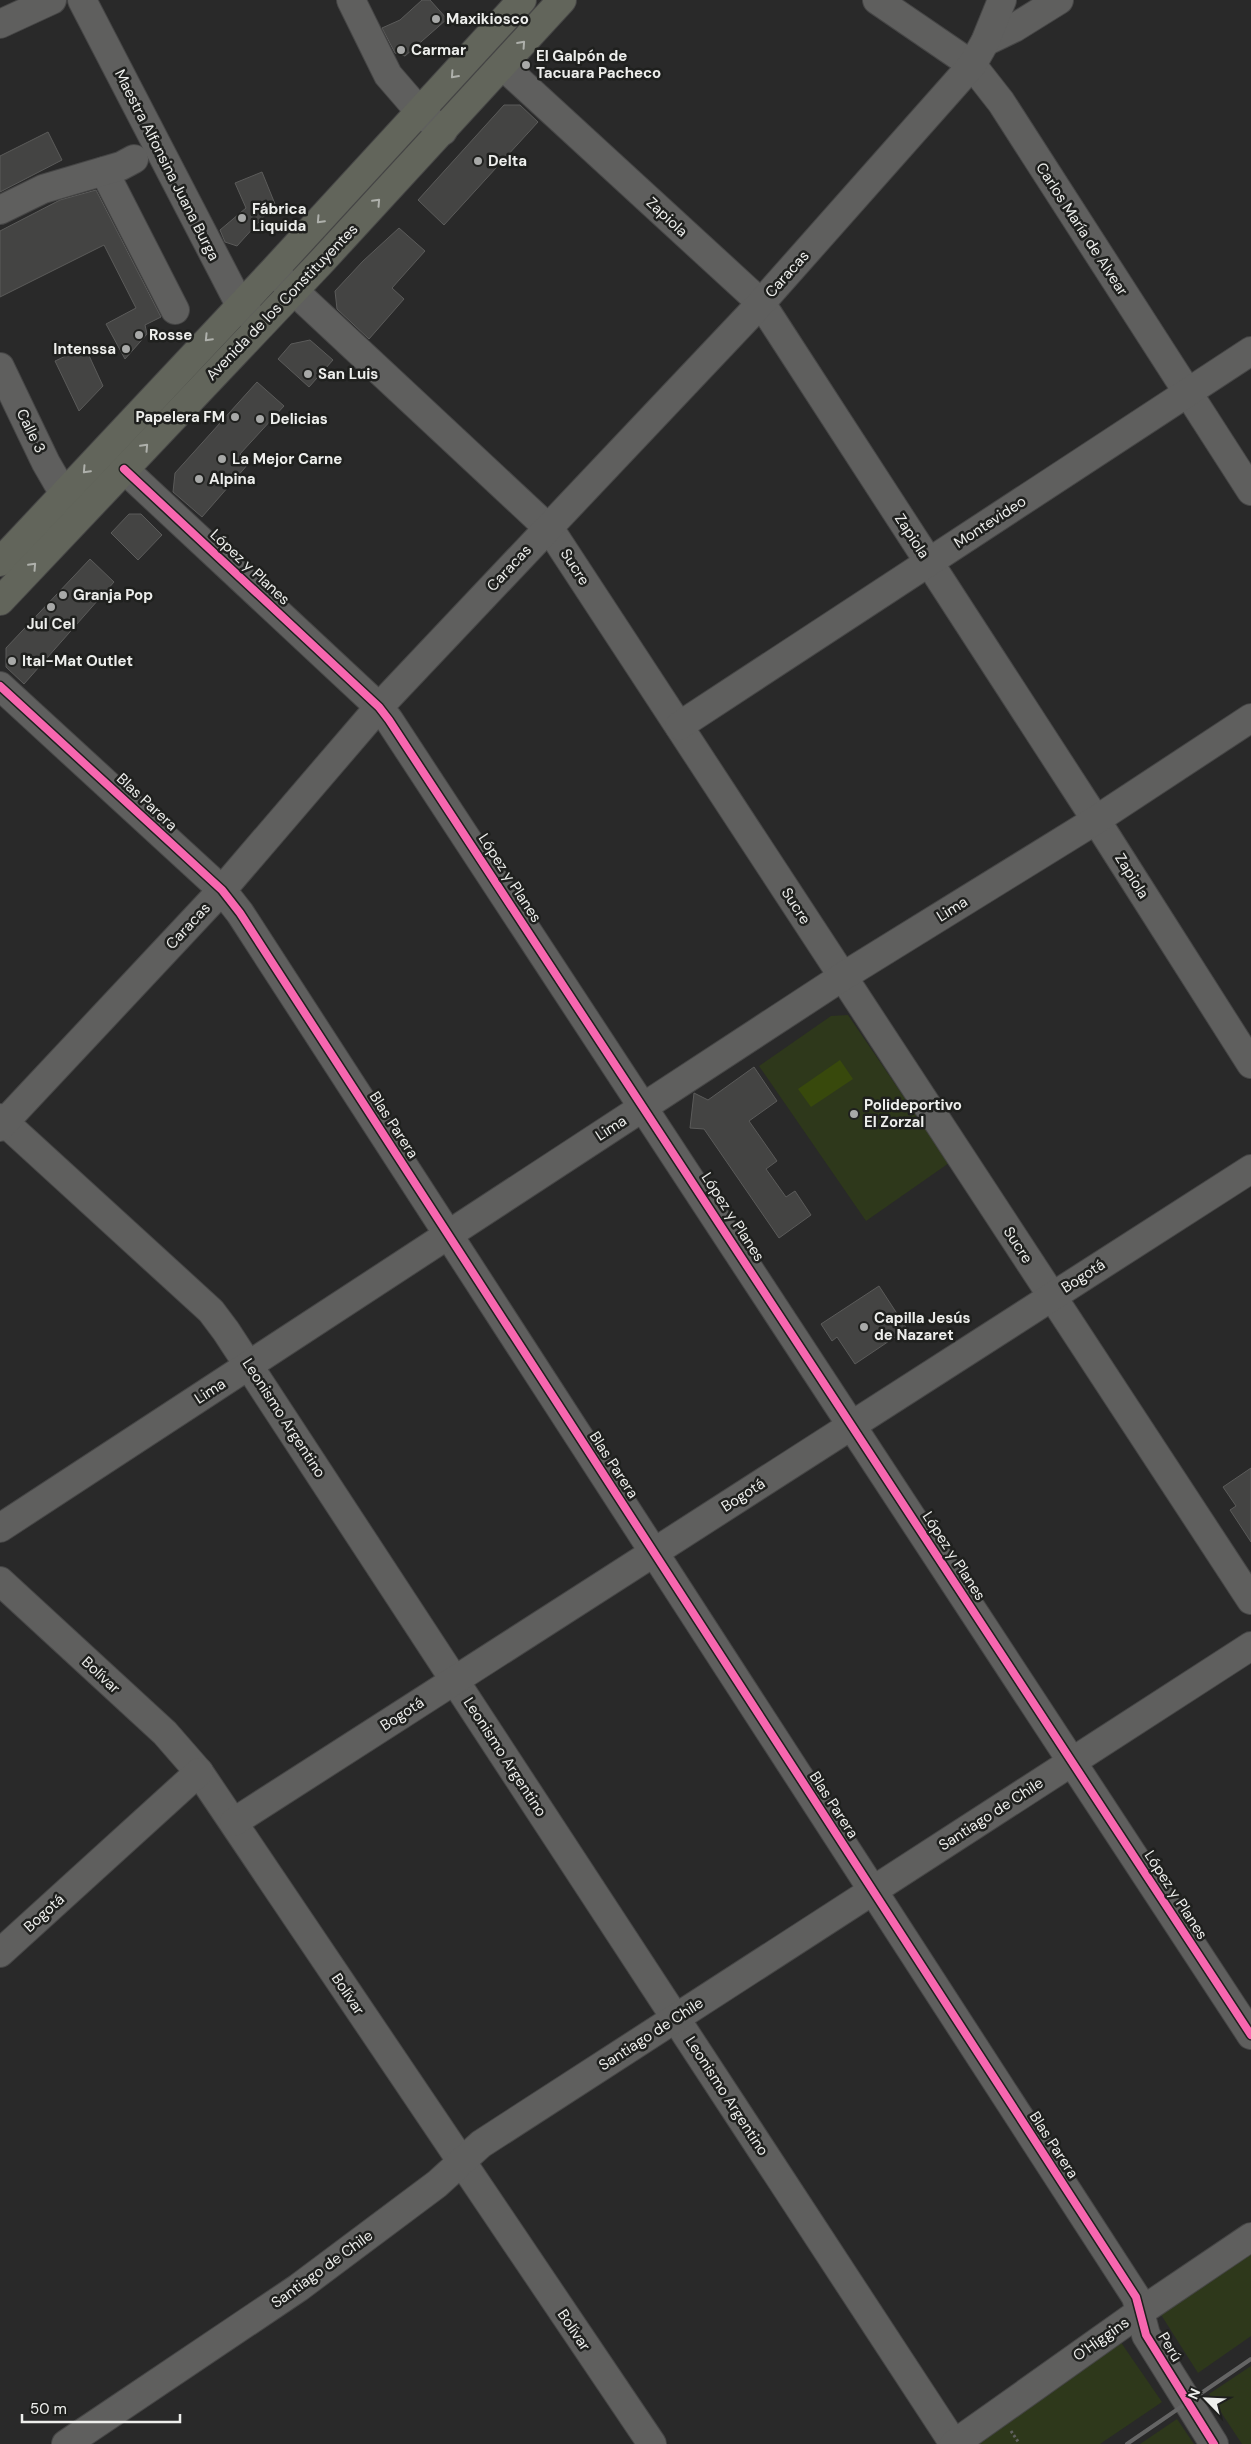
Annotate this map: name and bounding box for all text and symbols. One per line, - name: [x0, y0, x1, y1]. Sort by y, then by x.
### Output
- place label: Maxikiosco: [446, 9, 529, 29]
- marker: Maxikiosco: [430, 13, 442, 25]
- place label: Carmar: [411, 40, 466, 60]
- one-way arrow: [517, 41, 526, 50]
- marker: Carmar: [395, 44, 407, 56]
- place label: El Galpón de Tacuara Pacheco: [536, 46, 661, 83]
- marker: El Galpón de Tacuara Pacheco: [520, 59, 532, 71]
- street label: Maestra Alfonsina Juana Burga: [110, 66, 224, 264]
- one-way arrow: [451, 69, 460, 78]
- place label: Delta: [488, 151, 527, 171]
- marker: Delta: [472, 155, 484, 167]
- street label: Carlos María de Alvear: [1031, 159, 1133, 300]
- street label: Zapiola: [642, 193, 692, 241]
- place label: Fábrica Liquida: [252, 199, 306, 236]
- one-way arrow: [371, 199, 380, 208]
- marker: Fábrica Liquida: [236, 212, 248, 224]
- one-way arrow: [317, 214, 326, 223]
- street label: Avenida de los Constituyentes: [202, 219, 362, 385]
- street label: Caracas: [761, 246, 813, 302]
- place label: Rosse: [149, 325, 192, 345]
- marker: Rosse: [133, 329, 145, 341]
- one-way arrow: [205, 332, 214, 341]
- place label: Intenssa: [53, 339, 116, 359]
- marker: Intenssa: [120, 343, 132, 355]
- place label: San Luis: [318, 364, 378, 384]
- marker: San Luis: [302, 368, 314, 380]
- street label: Calle 3: [12, 406, 50, 456]
- place label: Papelera FM: [136, 407, 225, 427]
- place label: Delicias: [270, 409, 328, 429]
- marker: Papelera FM: [229, 411, 241, 423]
- marker: Delicias: [254, 413, 266, 425]
- one-way arrow: [139, 444, 148, 453]
- place label: La Mejor Carne: [232, 449, 342, 469]
- marker: La Mejor Carne: [216, 453, 228, 465]
- one-way arrow: [83, 465, 92, 474]
- place label: Alpina: [209, 469, 256, 489]
- marker: Alpina: [193, 473, 205, 485]
- street label: Montevideo: [950, 491, 1030, 553]
- street label: Zapiola: [890, 510, 934, 562]
- street label: López y Planes: [206, 525, 294, 609]
- street label: Caracas: [482, 540, 536, 596]
- street label: Sucre: [556, 545, 594, 589]
- one-way arrow: [27, 562, 36, 571]
- place label: Granja Pop: [73, 585, 153, 605]
- marker: Granja Pop: [57, 589, 69, 601]
- marker: Jul Cel: [45, 601, 57, 613]
- place label: Jul Cel: [27, 614, 76, 634]
- place label: Ital-Mat Outlet: [22, 651, 133, 671]
- marker: Ital-Mat Outlet: [6, 655, 18, 667]
- street label: Blas Parera: [112, 769, 182, 835]
- street label: López y Planes: [474, 830, 546, 926]
- street label: Zapiola: [1110, 850, 1154, 902]
- street label: Sucre: [777, 884, 815, 928]
- street label: Lima: [933, 892, 971, 926]
- street label: Caracas: [161, 898, 215, 954]
- street label: Blas Parera: [365, 1088, 423, 1162]
- place label: Polideportivo El Zorzal: [864, 1095, 962, 1132]
- marker: Polideportivo El Zorzal: [848, 1108, 860, 1120]
- street label: Lima: [592, 1111, 630, 1145]
- street label: López y Planes: [697, 1169, 769, 1265]
- street label: Sucre: [999, 1223, 1037, 1267]
- street label: Bogotá: [1057, 1254, 1109, 1298]
- place label: Capilla Jesús de Nazaret: [874, 1308, 970, 1345]
- marker: Capilla Jesús de Nazaret: [858, 1321, 870, 1333]
- street label: Leonismo Argentino: [238, 1354, 330, 1482]
- street label: Lima: [191, 1374, 229, 1408]
- street label: Blas Parera: [585, 1428, 643, 1502]
- street label: Bogotá: [717, 1473, 769, 1517]
- street label: López y Planes: [918, 1508, 990, 1604]
- street label: Bolívar: [77, 1652, 125, 1698]
- street label: Bogotá: [376, 1692, 428, 1736]
- street label: Leonismo Argentino: [459, 1693, 551, 1821]
- street label: Blas Parera: [805, 1768, 863, 1842]
- street label: Santiago de Chile: [935, 1773, 1047, 1855]
- street label: López y Planes: [1140, 1847, 1212, 1943]
- street label: Bogotá: [19, 1889, 69, 1937]
- street label: Bolívar: [327, 1969, 369, 2019]
- street label: Santiago de Chile: [595, 1993, 707, 2075]
- street label: Leonismo Argentino: [681, 2032, 773, 2160]
- street label: Blas Parera: [1025, 2108, 1083, 2182]
- street label: Santiago de Chile: [267, 2225, 377, 2313]
- street label: Bolívar: [553, 2305, 595, 2355]
- street label: O'Higgins: [1069, 2312, 1133, 2366]
- street label: Perú: [1153, 2329, 1187, 2365]
- north arrow: [1181, 2374, 1231, 2424]
- text: N: [1184, 2385, 1204, 2402]
- scale bar: [22, 2392, 180, 2424]
- text: 50 m: [30, 2399, 67, 2419]

